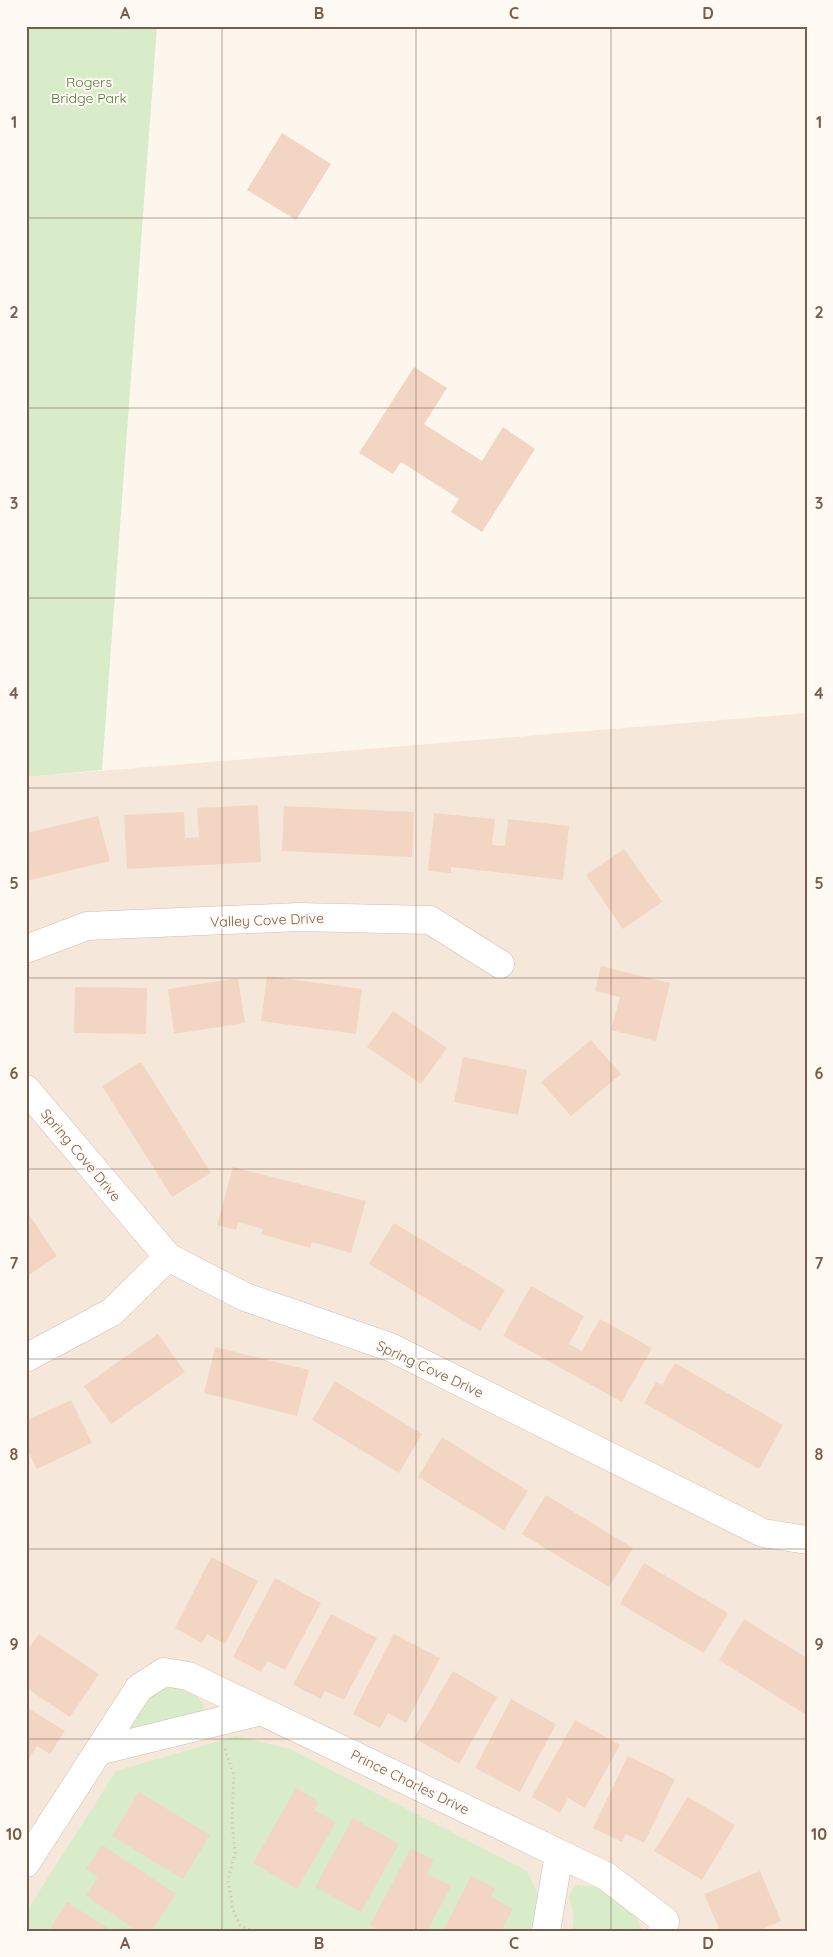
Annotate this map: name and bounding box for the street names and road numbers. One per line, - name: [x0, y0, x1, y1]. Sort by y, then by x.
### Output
- street label: Valley Cove Drive: [210, 909, 324, 931]
- street label: Spring Cove Drive: [37, 1105, 125, 1205]
- street label: Spring Cove Drive: [374, 1336, 486, 1402]
- street label: Prince Charles Drive: [348, 1745, 472, 1819]

